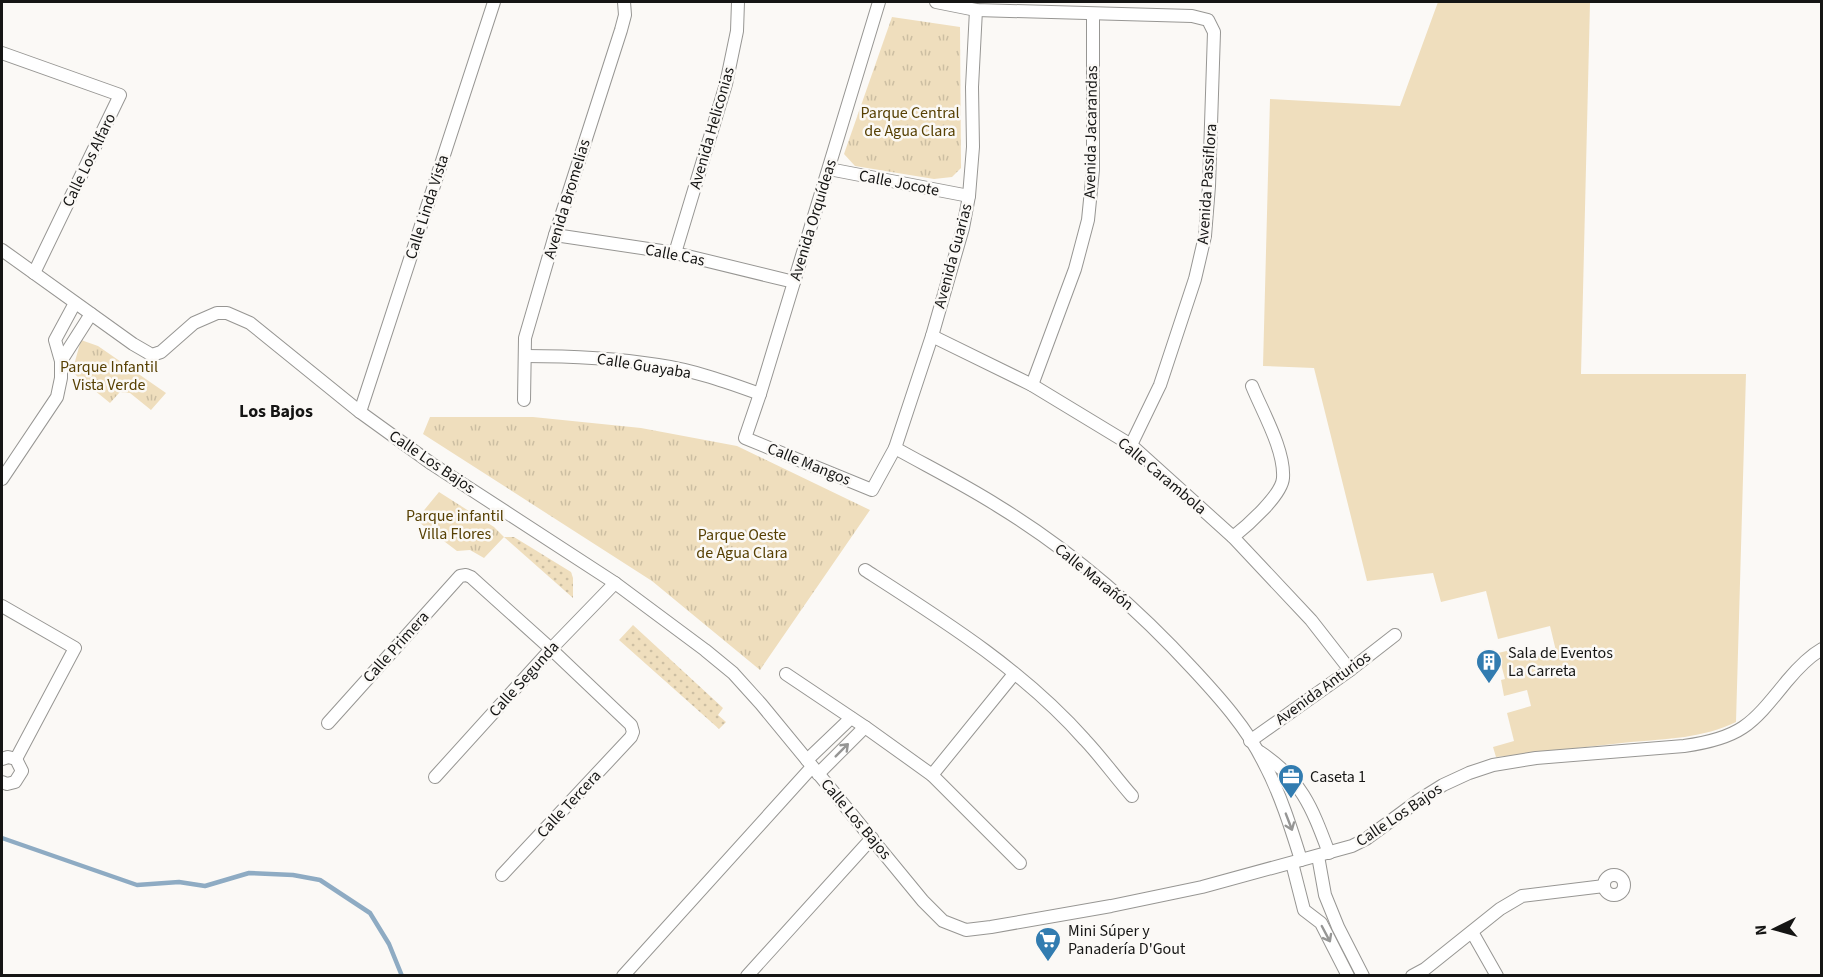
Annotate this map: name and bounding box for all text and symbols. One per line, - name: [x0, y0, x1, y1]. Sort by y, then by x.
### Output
- street label: Avenida Heliconias: [684, 64, 740, 192]
- street label: Avenida Jacarandas: [1079, 65, 1103, 199]
- park label: Parque Central de Agua Clara: [860, 102, 960, 142]
- street label: Calle Los Alfaro: [57, 109, 121, 211]
- street label: Avenida Passiflora: [1192, 123, 1222, 245]
- street label: Avenida Bromelias: [538, 136, 596, 262]
- street label: Calle Linda Vista: [400, 152, 454, 262]
- street label: Avenida Orquídeas: [784, 156, 842, 283]
- street label: Calle Jocote: [857, 164, 941, 202]
- street label: Avenida Guarias: [928, 201, 978, 311]
- street label: Calle Cas: [643, 238, 707, 272]
- street label: Calle Guayaba: [595, 348, 693, 384]
- park label: Parque Infantil Vista Verde: [60, 356, 158, 396]
- district label: Los Bajos: [239, 399, 313, 424]
- street label: Calle Los Bajos: [385, 425, 480, 499]
- street label: Calle Carambola: [1113, 432, 1211, 520]
- street label: Calle Mangos: [764, 437, 854, 491]
- park label: Parque infantil Villa Flores: [406, 505, 504, 545]
- park label: Parque Oeste de Agua Clara: [696, 524, 788, 564]
- street label: Calle Marañón: [1050, 538, 1138, 616]
- street label: Calle Primera: [358, 606, 434, 688]
- street label: Calle Segunda: [484, 636, 564, 722]
- place label: Sala de Eventos La Carreta: [1508, 642, 1613, 682]
- street label: Avenida Anturios: [1271, 646, 1375, 730]
- building icon: Sala de Eventos La Carreta: [1474, 647, 1504, 685]
- one-way arrow: [834, 743, 849, 758]
- office icon: Caseta 1: [1276, 762, 1306, 800]
- street label: Calle Tercera: [532, 765, 606, 843]
- place label: Caseta 1: [1310, 766, 1366, 788]
- street label: Calle Los Bajos: [816, 774, 897, 864]
- street label: Calle Los Bajos: [1352, 778, 1447, 852]
- one-way arrow: [1284, 812, 1295, 831]
- north arrow: [1745, 899, 1805, 959]
- place label: Mini Súper y Panadería D'Gout: [1068, 920, 1186, 960]
- one-way arrow: [1321, 924, 1332, 942]
- text: N: [1750, 924, 1772, 936]
- supermarket icon: Mini Súper y Panadería D'Gout: [1033, 925, 1063, 963]

